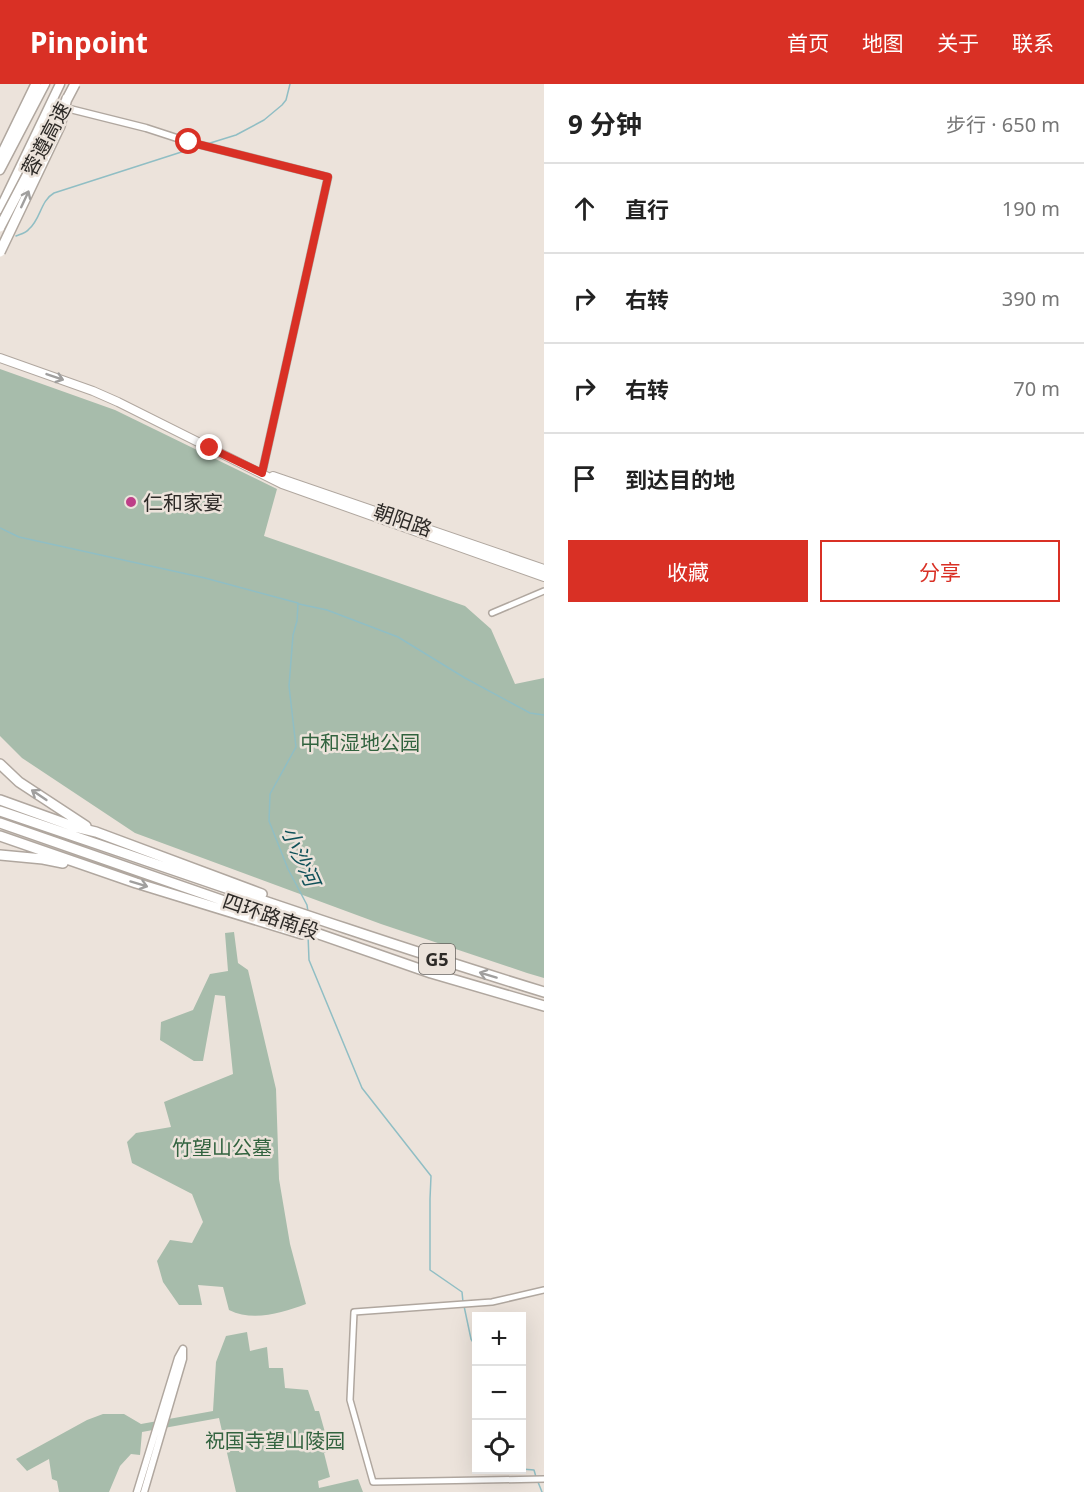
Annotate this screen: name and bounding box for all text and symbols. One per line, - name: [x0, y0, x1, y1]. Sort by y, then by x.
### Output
- text: Pinpoint: [30, 23, 148, 61]
- text: 首页: [787, 29, 829, 57]
- text: 地图: [862, 29, 904, 57]
- text: 关于: [937, 29, 979, 57]
- text: 联系: [1012, 29, 1054, 57]
- street label: 蓉遵高速: [15, 97, 77, 181]
- text: 9 分钟: [568, 106, 642, 142]
- text: 步行 · 650 m: [946, 111, 1060, 138]
- route start: [175, 128, 201, 154]
- one-way arrow: [20, 191, 32, 209]
- icon: ahead: [568, 192, 601, 225]
- text: 直行: [625, 194, 669, 224]
- text: 190 m: [1002, 195, 1060, 222]
- icon: right: [568, 282, 601, 315]
- text: 右转: [625, 284, 669, 314]
- text: 390 m: [1002, 285, 1060, 312]
- icon: right: [568, 372, 601, 405]
- one-way arrow: [45, 373, 64, 384]
- text: 右转: [625, 374, 669, 404]
- text: 70 m: [1013, 375, 1060, 402]
- route end: [196, 434, 222, 460]
- icon: arrive: [568, 462, 601, 495]
- text: 到达目的地: [625, 464, 735, 494]
- place label: 仁和家宴: [143, 489, 223, 516]
- marker: 仁和家宴: [124, 495, 138, 509]
- street label: 朝阳路: [370, 497, 436, 543]
- button: 收藏: [568, 540, 808, 602]
- button: 分享: [820, 540, 1060, 602]
- park label: 中和湿地公园: [300, 729, 420, 756]
- one-way arrow: [31, 789, 47, 801]
- water label: 小沙河: [275, 822, 328, 894]
- one-way arrow: [129, 879, 148, 890]
- street label: 四环路南段: [219, 887, 323, 945]
- road number: G5: [419, 944, 455, 974]
- one-way arrow: [479, 969, 498, 980]
- park label: 竹望山公墓: [172, 1134, 272, 1161]
- map controls: [472, 1312, 526, 1474]
- button: +: [472, 1312, 526, 1366]
- button: −: [472, 1366, 526, 1420]
- button: locate: [472, 1420, 526, 1474]
- park label: 祝国寺望山陵园: [205, 1427, 345, 1454]

